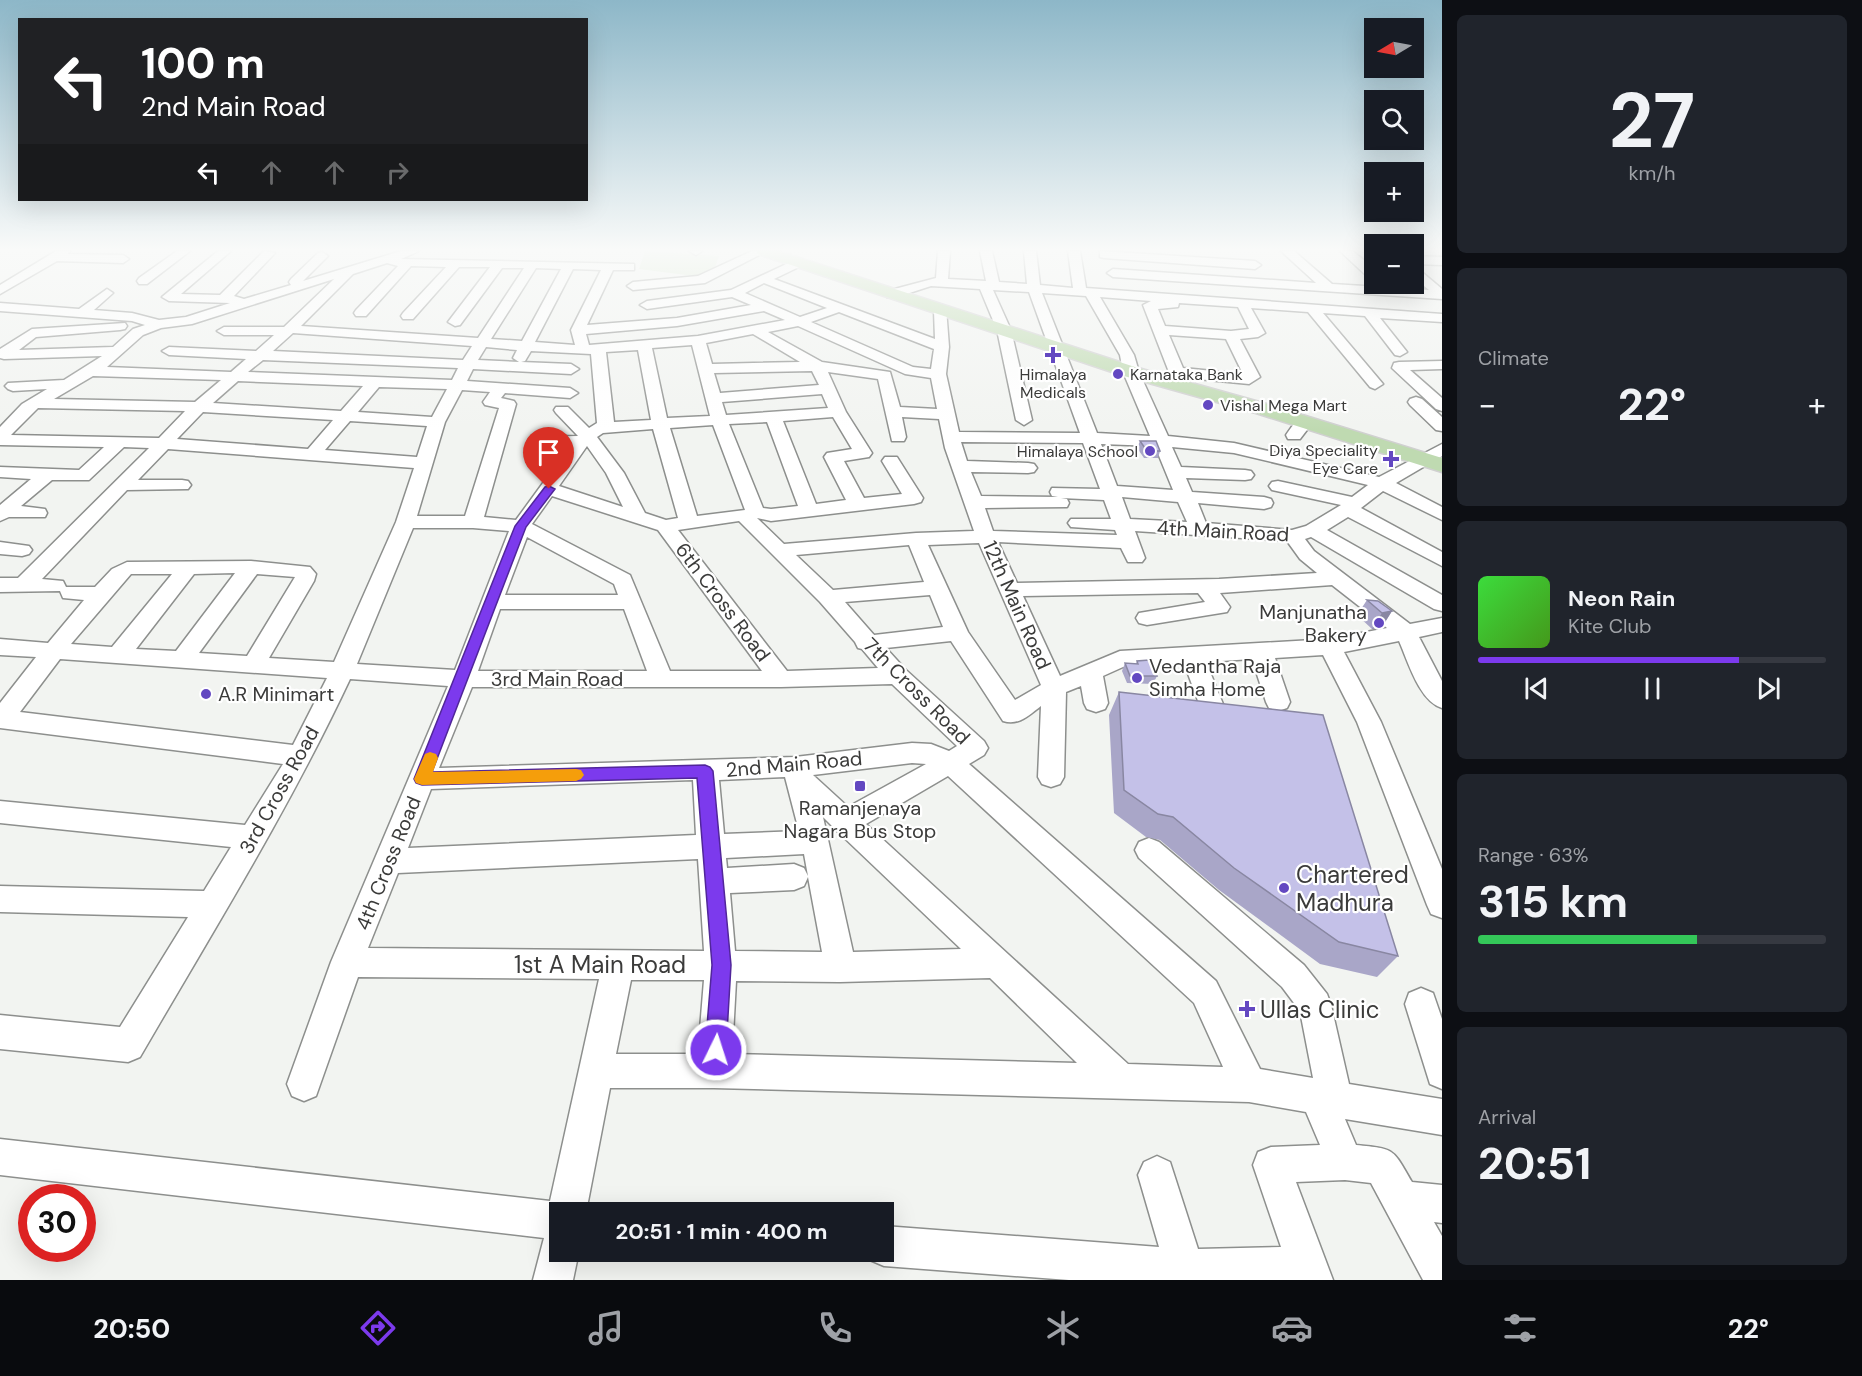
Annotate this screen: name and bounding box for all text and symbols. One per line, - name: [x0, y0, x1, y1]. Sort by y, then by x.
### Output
- north arrow: [1364, 18, 1424, 78]
- map controls: [1364, 18, 1424, 294]
- text: 100 m: [141, 36, 265, 91]
- icon: left: [42, 42, 120, 120]
- text: 27: [1609, 70, 1695, 171]
- text: 2nd Main Road: [141, 89, 326, 124]
- button: search: [1364, 90, 1424, 150]
- icon: left: [192, 156, 225, 189]
- icon: ahead: [255, 156, 288, 189]
- icon: ahead: [318, 156, 351, 189]
- icon: right: [381, 156, 414, 189]
- text: km/h: [1628, 160, 1676, 186]
- button: +: [1364, 162, 1424, 222]
- button: −: [1364, 234, 1424, 294]
- text: Climate: [1478, 345, 1549, 371]
- marker: Himalaya Medicals: [1046, 348, 1060, 362]
- place label: Himalaya Medicals: [1020, 364, 1086, 403]
- place label: Karnataka Bank: [1130, 364, 1243, 385]
- marker: Karnataka Bank: [1111, 367, 1125, 381]
- text: 22°: [1618, 375, 1686, 434]
- text: −: [1478, 383, 1496, 426]
- text: +: [1808, 383, 1826, 426]
- place label: Vishal Mega Mart: [1220, 395, 1347, 416]
- marker: Vishal Mega Mart: [1201, 398, 1215, 412]
- pin: [523, 427, 574, 489]
- icon: arrive: [532, 436, 565, 469]
- place label: Diya Speciality Eye Care: [1269, 440, 1378, 479]
- place label: Himalaya School: [1017, 441, 1138, 462]
- marker: Himalaya School: [1143, 444, 1157, 458]
- marker: Diya Speciality Eye Care: [1382, 450, 1400, 468]
- street label: 4th Main Road: [1156, 515, 1290, 547]
- street label: 6th Cross Road: [670, 537, 776, 667]
- street label: 12th Main Road: [977, 537, 1057, 673]
- text: Neon Rain: [1568, 584, 1675, 613]
- place label: Manjunatha Bakery: [1259, 599, 1367, 648]
- text: Kite Club: [1568, 613, 1652, 639]
- marker: Manjunatha Bakery: [1372, 616, 1386, 630]
- street label: 7th Cross Road: [858, 632, 976, 750]
- place label: Vedantha Raja Simha Home: [1149, 653, 1281, 702]
- street label: 3rd Main Road: [491, 666, 623, 692]
- marker: Vedantha Raja Simha Home: [1130, 671, 1144, 685]
- icon: previous: [1520, 672, 1553, 705]
- icon: pause: [1636, 672, 1669, 705]
- icon: next: [1752, 672, 1785, 705]
- place label: A.R Minimart: [218, 681, 334, 707]
- marker: A.R Minimart: [199, 687, 213, 701]
- street label: 3rd Cross Road: [233, 722, 325, 858]
- street label: 2nd Main Road: [725, 745, 863, 783]
- marker: Ramanjenaya Nagara Bus Stop: [853, 779, 867, 793]
- street label: 4th Cross Road: [349, 792, 427, 934]
- place label: Ramanjenaya Nagara Bus Stop: [784, 795, 936, 844]
- text: Range · 63%: [1478, 842, 1588, 868]
- place label: Chartered Madhura: [1296, 859, 1409, 918]
- text: 315 km: [1478, 872, 1628, 931]
- marker: Chartered Madhura: [1277, 881, 1291, 895]
- street label: 1st A Main Road: [514, 949, 686, 980]
- place label: Ullas Clinic: [1260, 994, 1380, 1025]
- marker: Ullas Clinic: [1238, 1000, 1256, 1018]
- position arrow: [684, 1018, 748, 1082]
- text: Arrival: [1478, 1104, 1536, 1130]
- text: 20:51: [1478, 1134, 1591, 1193]
- speed limit sign: 30: [18, 1184, 96, 1262]
- text: 20:51 · 1 min · 400 m: [616, 1217, 827, 1246]
- icon: directions: [357, 1307, 399, 1349]
- icon: music: [585, 1307, 627, 1349]
- icon: phone: [814, 1307, 856, 1349]
- icon: climate: [1042, 1307, 1084, 1349]
- icon: car: [1271, 1307, 1313, 1349]
- icon: filters: [1499, 1307, 1541, 1349]
- text: 20:50: [93, 1311, 170, 1346]
- text: 22°: [1728, 1311, 1769, 1346]

